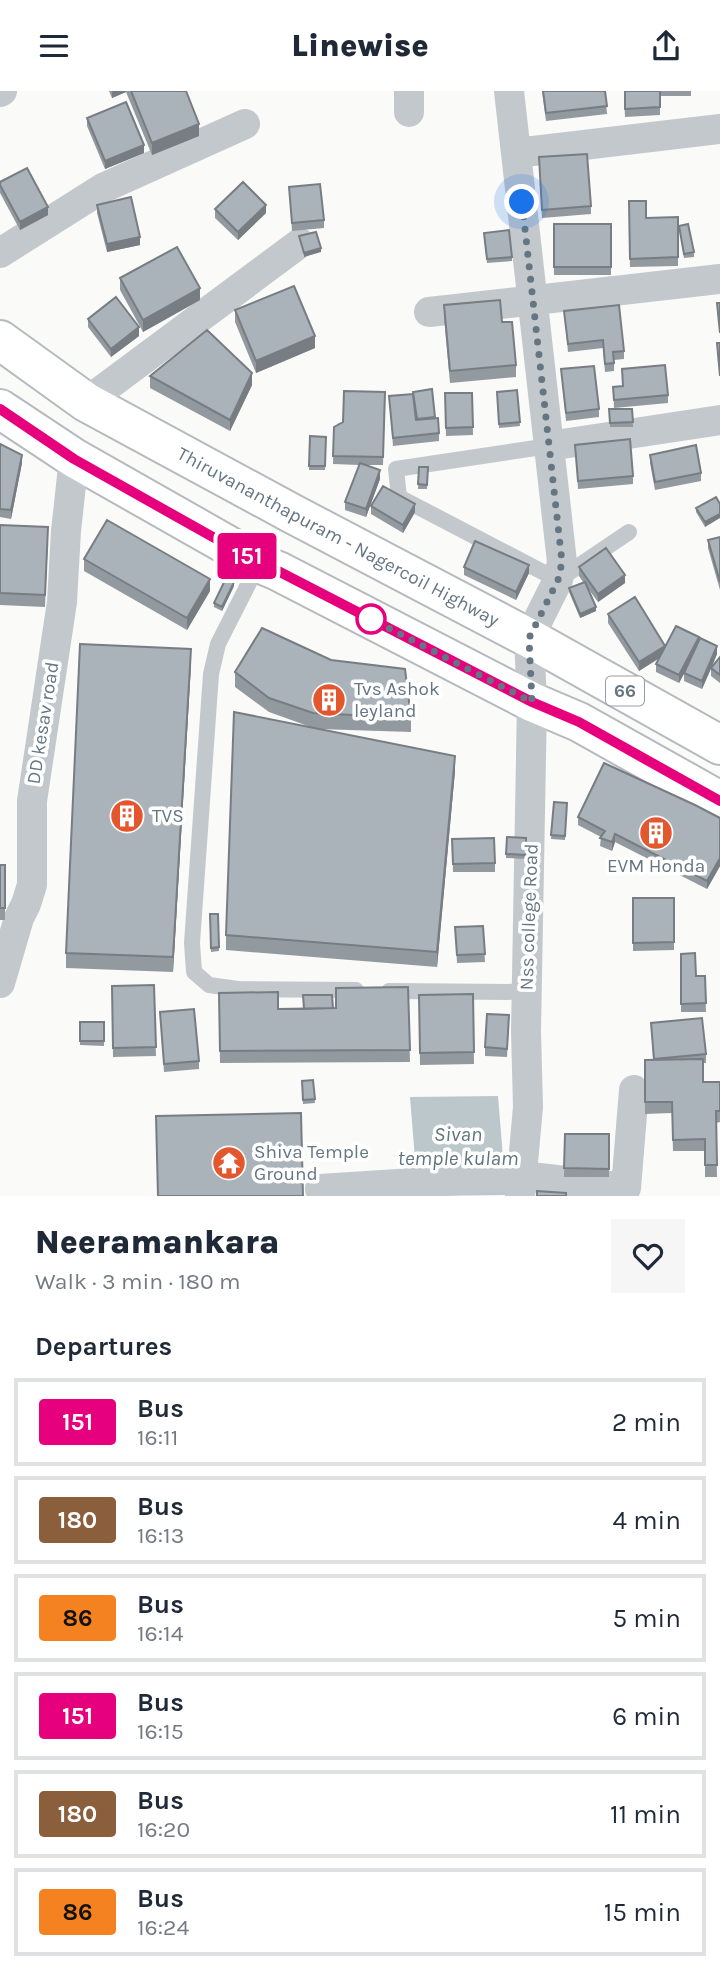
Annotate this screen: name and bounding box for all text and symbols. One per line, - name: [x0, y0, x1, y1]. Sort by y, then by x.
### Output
- icon: menu: [35, 27, 73, 65]
- text: Linewise: [291, 27, 429, 64]
- icon: share: [647, 27, 685, 65]
- your location: [504, 184, 539, 219]
- street label: Thiruvananthapuram - Nagercoil Highway: [173, 442, 503, 631]
- line badge: 151: [207, 533, 287, 579]
- text: 151: [231, 542, 263, 570]
- unlabelled marker: [356, 604, 386, 634]
- street label: DD kesav road: [22, 660, 64, 786]
- road number: 66: [606, 677, 644, 705]
- place label: Tvs Ashok leyland: [354, 678, 440, 722]
- building icon: Tvs Ashok leyland: [310, 681, 348, 719]
- building icon: TVS: [108, 797, 146, 835]
- place label: TVS: [152, 805, 184, 827]
- building icon: EVM Honda: [637, 814, 675, 852]
- street label: Nss college Road: [515, 843, 543, 991]
- place label: EVM Honda: [607, 855, 705, 877]
- water label: Sivan temple kulam: [398, 1122, 518, 1170]
- place label: Shiva Temple Ground: [254, 1141, 369, 1185]
- temple icon: Shiva Temple Ground: [210, 1144, 248, 1182]
- button: heart: [611, 1219, 685, 1293]
- text: Neeramankara: [35, 1223, 279, 1261]
- text: Walk · 3 min · 180 m: [35, 1268, 241, 1295]
- text: Departures: [35, 1331, 172, 1362]
- text: Bus: [137, 1393, 184, 1424]
- text: 2 min: [612, 1407, 681, 1438]
- text: 151: [62, 1408, 93, 1436]
- text: 16:11: [137, 1424, 178, 1451]
- text: Bus: [137, 1491, 184, 1522]
- text: 4 min: [613, 1505, 681, 1536]
- text: 180: [58, 1506, 97, 1534]
- text: 16:13: [137, 1522, 184, 1549]
- text: Bus: [137, 1589, 184, 1620]
- text: 5 min: [612, 1603, 681, 1634]
- text: 86: [62, 1604, 93, 1632]
- text: 16:14: [137, 1620, 184, 1647]
- text: Bus: [137, 1687, 184, 1718]
- text: 6 min: [612, 1701, 681, 1732]
- text: 151: [62, 1702, 93, 1730]
- text: 16:15: [137, 1718, 184, 1745]
- text: Bus: [137, 1785, 184, 1816]
- text: 11 min: [610, 1799, 681, 1830]
- text: 180: [58, 1800, 97, 1828]
- text: 16:20: [137, 1816, 190, 1843]
- text: Bus: [137, 1883, 184, 1914]
- text: 15 min: [604, 1897, 681, 1928]
- text: 86: [62, 1898, 93, 1926]
- text: 16:24: [137, 1914, 189, 1941]

